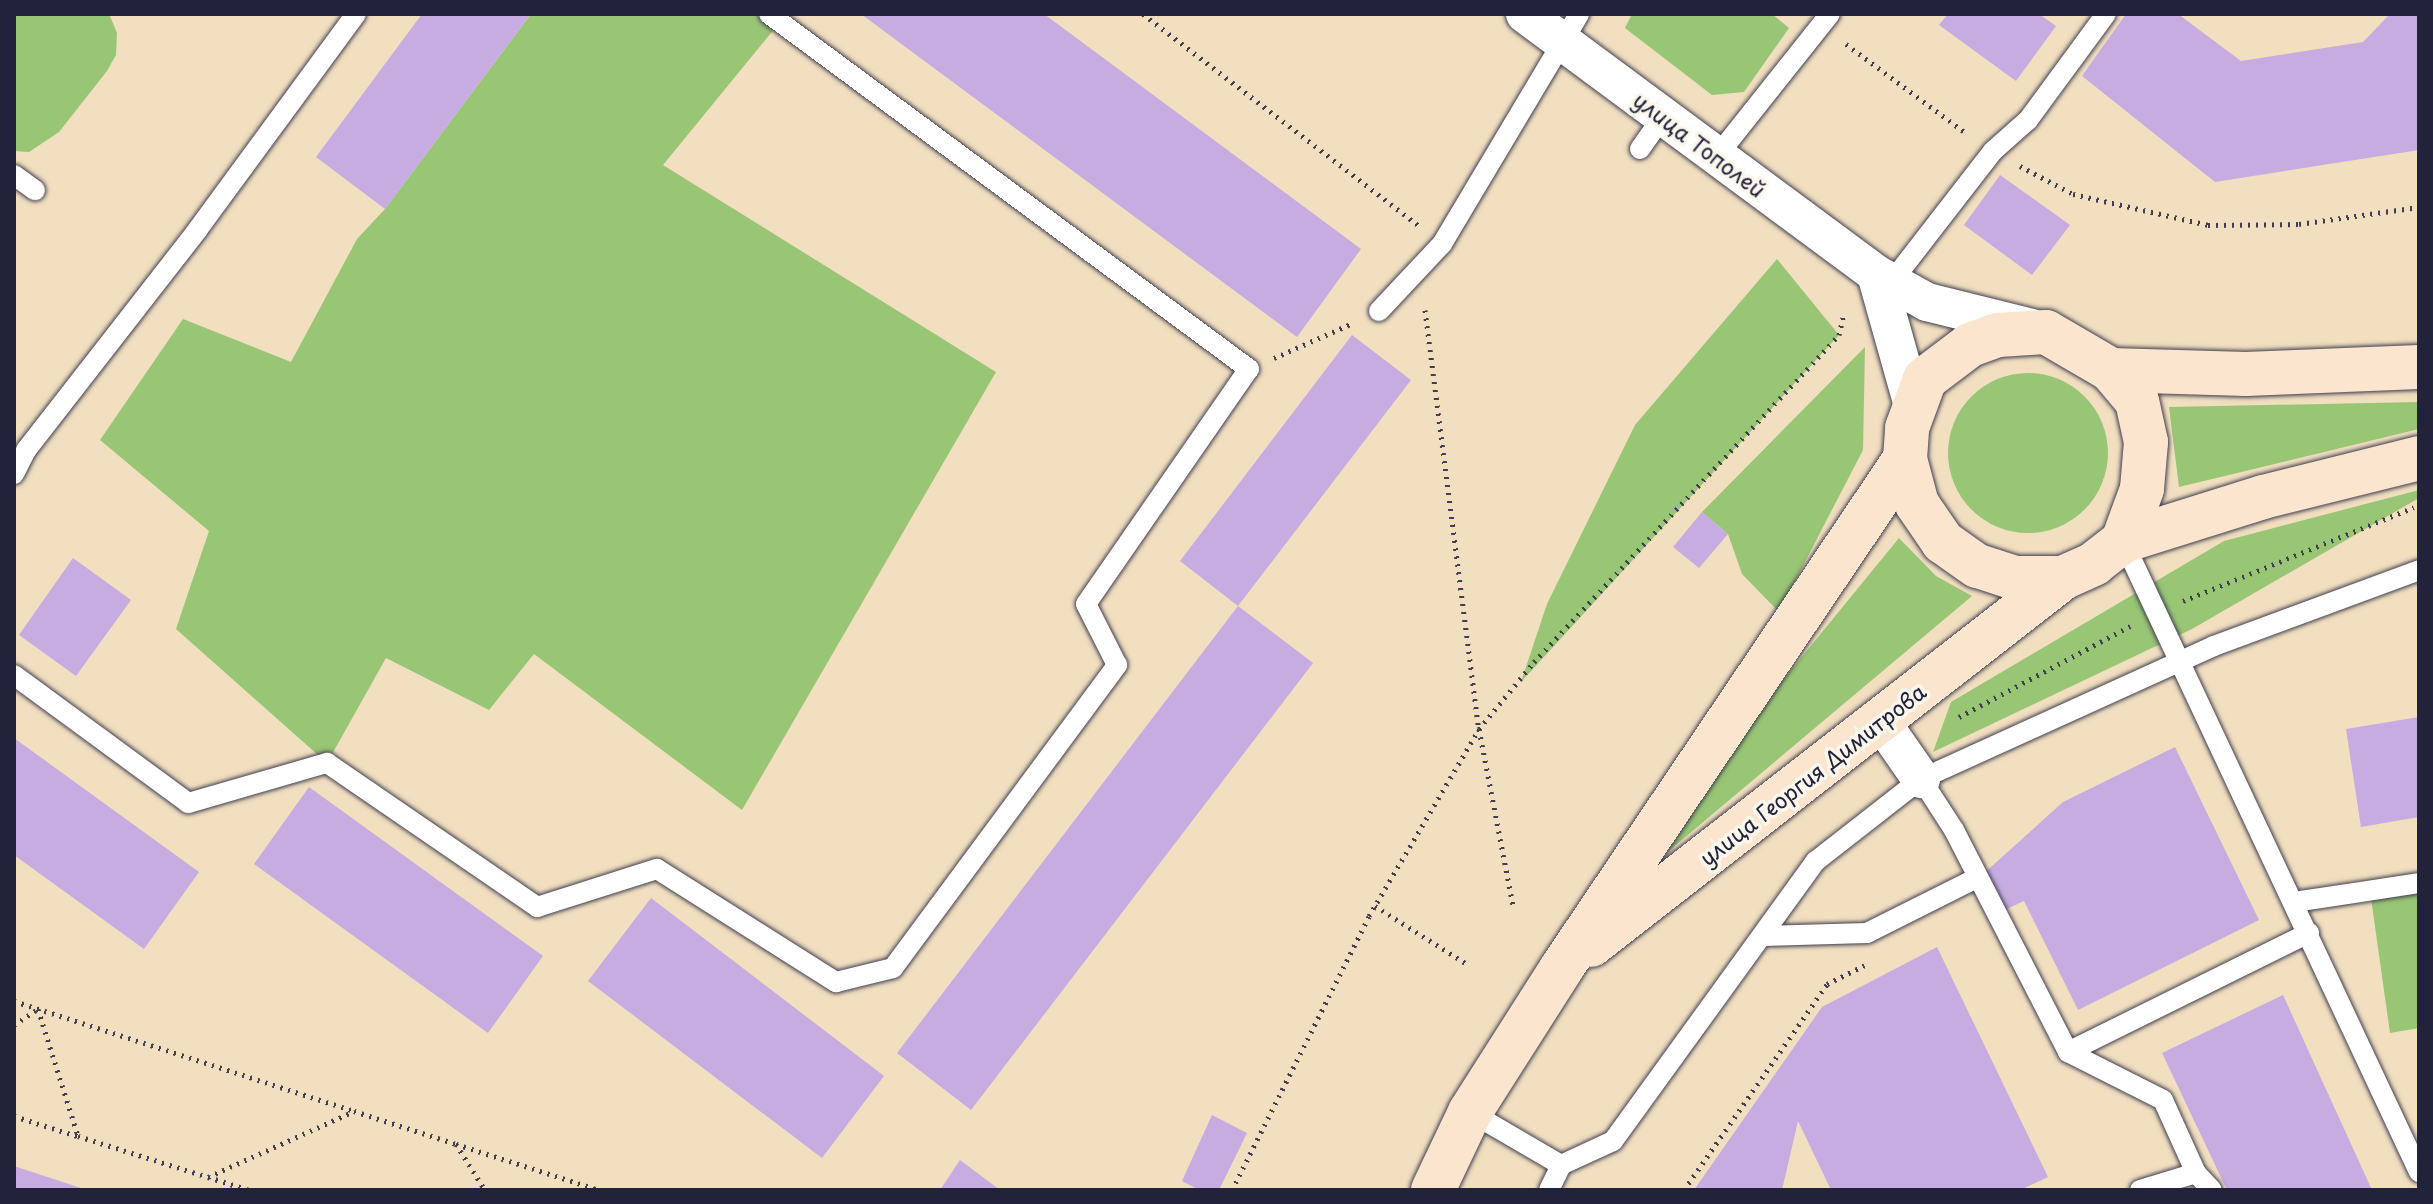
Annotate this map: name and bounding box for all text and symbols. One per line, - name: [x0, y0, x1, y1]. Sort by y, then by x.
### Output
- street label: улица Тополей: [1628, 85, 1772, 203]
- street label: улица Георгия Димитрова: [1693, 677, 1931, 871]

